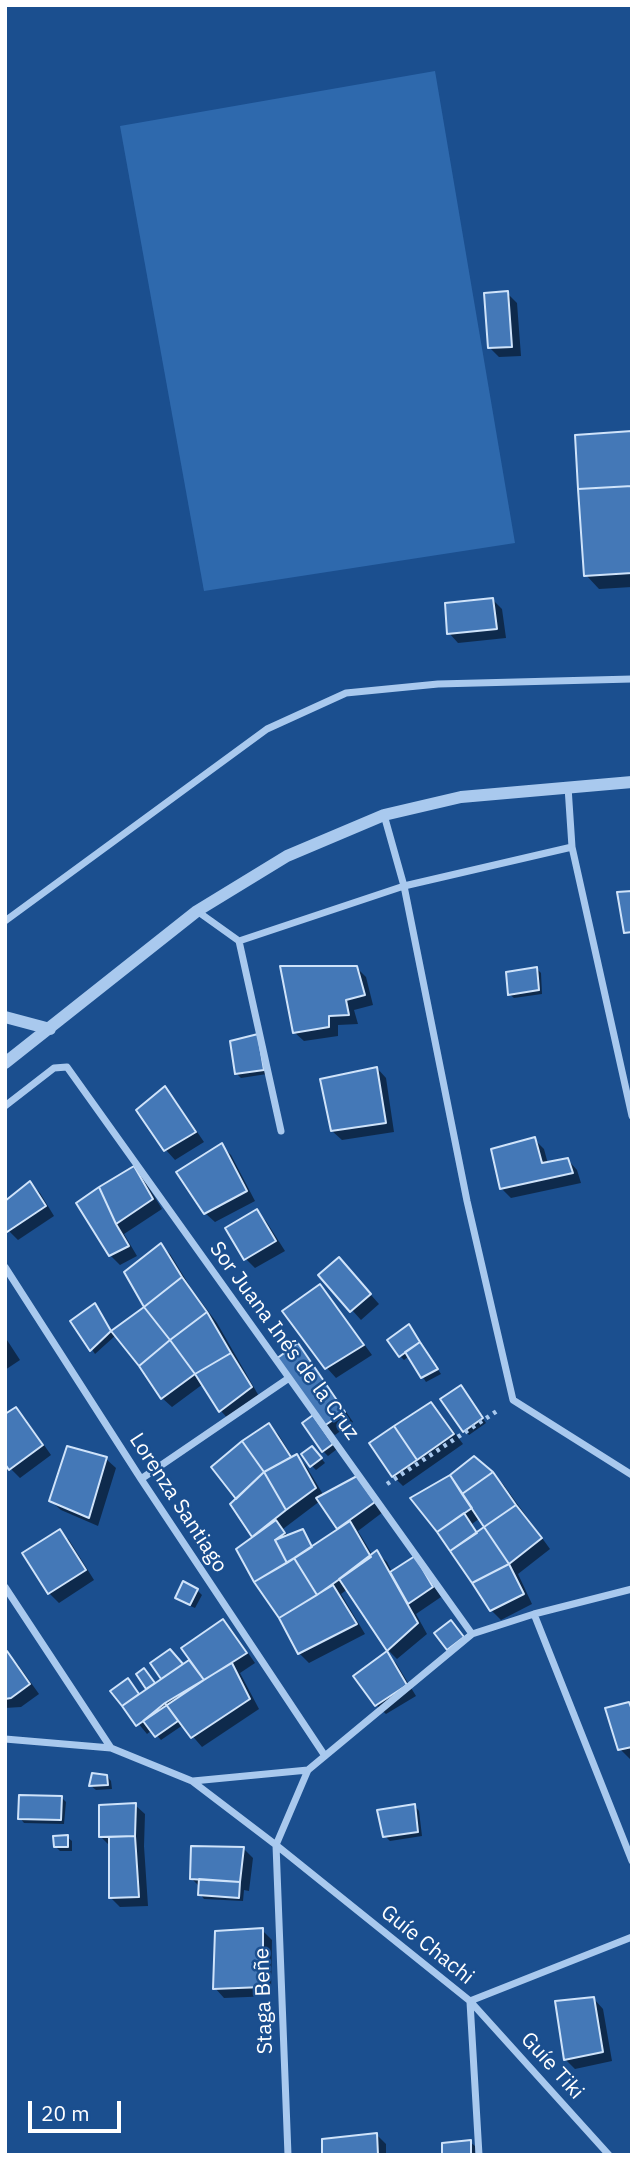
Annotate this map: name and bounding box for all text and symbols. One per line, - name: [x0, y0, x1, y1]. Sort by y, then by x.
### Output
- street label: Sor Juana Inés de la Cruz: [204, 1237, 364, 1445]
- street label: Lorenza Santiago: [124, 1429, 232, 1577]
- street label: Guíe Chachi: [375, 1900, 479, 1990]
- street label: Staga Beñe: [250, 1947, 278, 2055]
- street label: Guíe Tiki: [515, 2027, 589, 2105]
- scale bar: [32, 2086, 124, 2130]
- text: 20 m: [41, 2099, 90, 2127]

